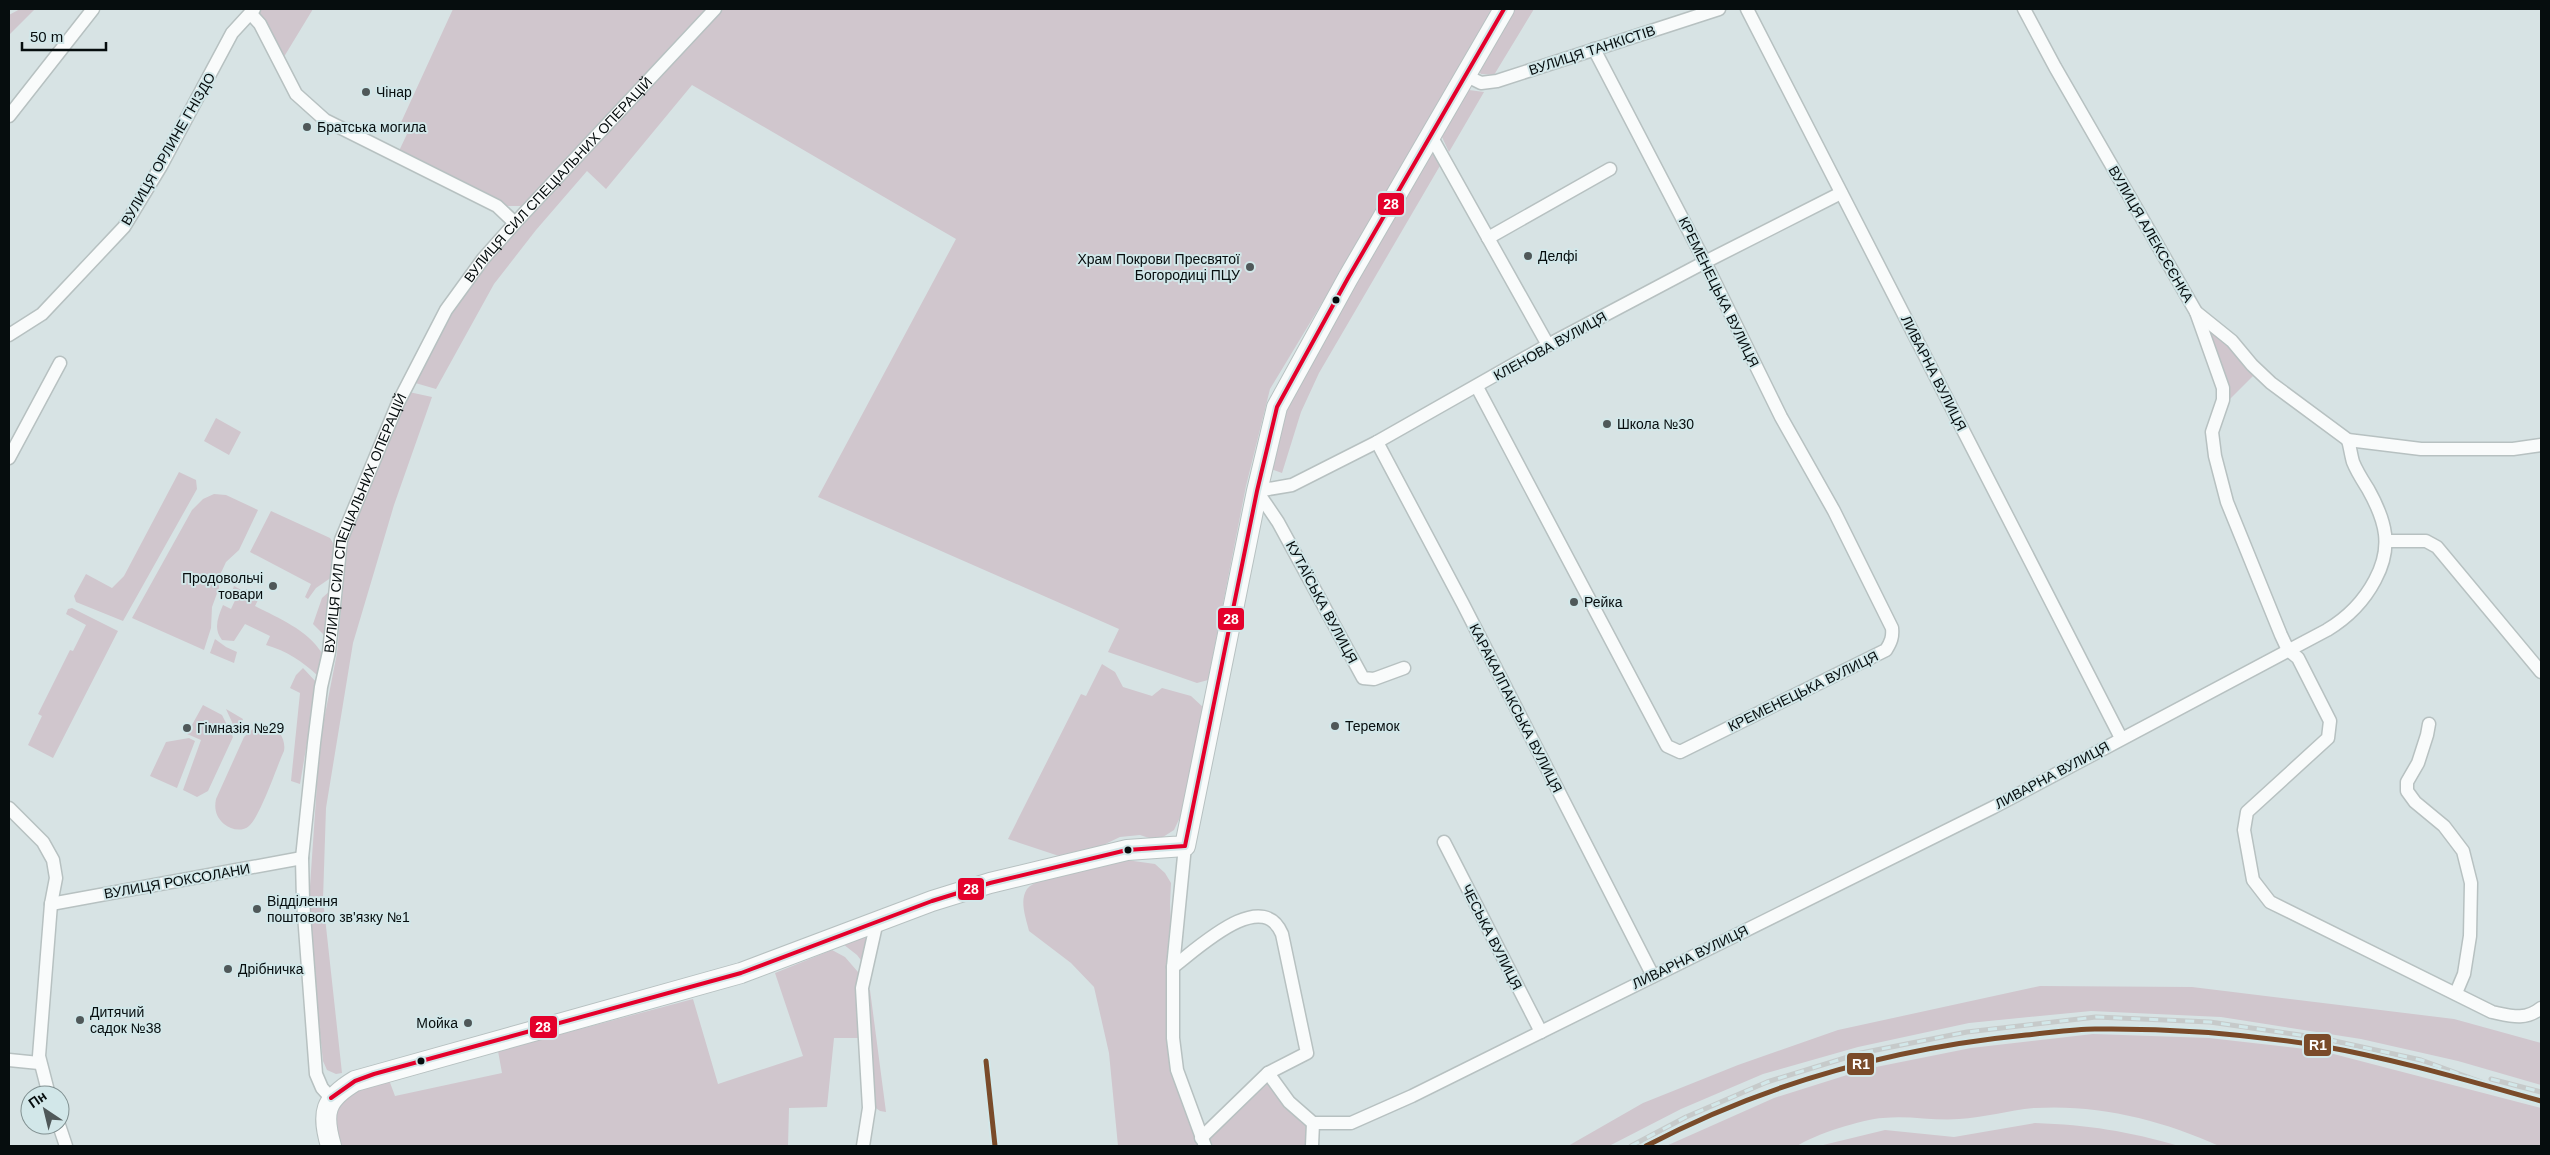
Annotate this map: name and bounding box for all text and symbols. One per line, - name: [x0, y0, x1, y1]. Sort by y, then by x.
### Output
- scale bar: [22, 20, 106, 52]
- street label: ВУЛИЦЯ ТАНКІСТІВ: [1527, 22, 1657, 78]
- text: 50 m: [30, 28, 63, 45]
- street label: ВУЛИЦЯ ОРЛИНЕ ГНІЗДО: [118, 70, 218, 228]
- street label: ВУЛИЦЯ СИЛ СПЕЦІАЛЬНИХ ОПЕРАЦІЙ: [461, 73, 655, 285]
- place label: Чінар: [376, 84, 412, 100]
- marker: Чінар: [360, 86, 372, 98]
- place label: Братська могила: [317, 119, 427, 135]
- marker: Братська могила: [301, 121, 313, 133]
- street label: ВУЛИЦЯ АЛЕКСЄЄНКА: [2105, 163, 2197, 306]
- line badge: 28: [1377, 192, 1405, 216]
- text: 28: [1383, 196, 1399, 212]
- street label: КРЕМЕНЕЦЬКА ВУЛИЦЯ: [1676, 214, 1762, 370]
- place label: Делфі: [1538, 248, 1578, 264]
- marker: Делфі: [1522, 250, 1534, 262]
- place label: Храм Покрови Пресвятої Богородиці ПЦУ: [1077, 251, 1240, 283]
- marker: Храм Покрови Пресвятої Богородиці ПЦУ: [1244, 261, 1256, 273]
- unlabelled marker: [1331, 295, 1341, 305]
- street label: КЛЕНОВА ВУЛИЦЯ: [1491, 308, 1609, 384]
- street label: ЛИВАРНА ВУЛИЦЯ: [1898, 313, 1970, 433]
- street label: ВУЛИЦЯ СИЛ СПЕЦІАЛЬНИХ ОПЕРАЦІЙ: [321, 390, 410, 654]
- place label: Школа №30: [1617, 416, 1694, 432]
- marker: Школа №30: [1601, 418, 1613, 430]
- street label: КУТАЇСЬКА ВУЛИЦЯ: [1283, 538, 1361, 666]
- place label: Продовольчі товари: [182, 570, 263, 602]
- marker: Продовольчі товари: [267, 580, 279, 592]
- place label: Рейка: [1584, 594, 1623, 610]
- marker: Рейка: [1568, 596, 1580, 608]
- line badge: 28: [1217, 607, 1245, 631]
- text: 28: [1223, 611, 1239, 627]
- street label: КАРАКАЛПАКСЬКА ВУЛИЦЯ: [1466, 621, 1566, 795]
- street label: КРЕМЕНЕЦЬКА ВУЛИЦЯ: [1725, 648, 1881, 734]
- place label: Теремок: [1345, 718, 1401, 734]
- place label: Гімназія №29: [197, 720, 284, 736]
- marker: Теремок: [1329, 720, 1341, 732]
- marker: Гімназія №29: [181, 722, 193, 734]
- street label: ЛИВАРНА ВУЛИЦЯ: [1992, 738, 2112, 812]
- unlabelled marker: [1123, 845, 1133, 855]
- street label: ВУЛИЦЯ РОКСОЛАНИ: [103, 860, 251, 902]
- line badge: 28: [957, 877, 985, 901]
- text: 28: [963, 881, 979, 897]
- street label: ЧЕСЬКА ВУЛИЦЯ: [1458, 882, 1526, 992]
- place label: Відділення поштового зв'язку №1: [267, 893, 410, 925]
- marker: Відділення поштового зв'язку №1: [251, 903, 263, 915]
- street label: ЛИВАРНА ВУЛИЦЯ: [1629, 922, 1751, 992]
- place label: Дрібничка: [238, 961, 304, 977]
- marker: Дрібничка: [222, 963, 234, 975]
- place label: Дитячий садок №38: [90, 1004, 162, 1036]
- marker: Дитячий садок №38: [74, 1014, 86, 1026]
- place label: Мойка: [416, 1015, 458, 1031]
- line badge: 28: [529, 1015, 558, 1039]
- marker: Мойка: [462, 1017, 474, 1029]
- text: 28: [535, 1019, 551, 1035]
- line badge: R1: [2303, 1033, 2332, 1057]
- text: R1: [2309, 1037, 2327, 1053]
- line badge: R1: [1846, 1052, 1875, 1076]
- unlabelled marker: [416, 1056, 426, 1066]
- text: R1: [1852, 1056, 1870, 1072]
- north arrow: [20, 1085, 70, 1135]
- text: Пн: [25, 1087, 50, 1111]

